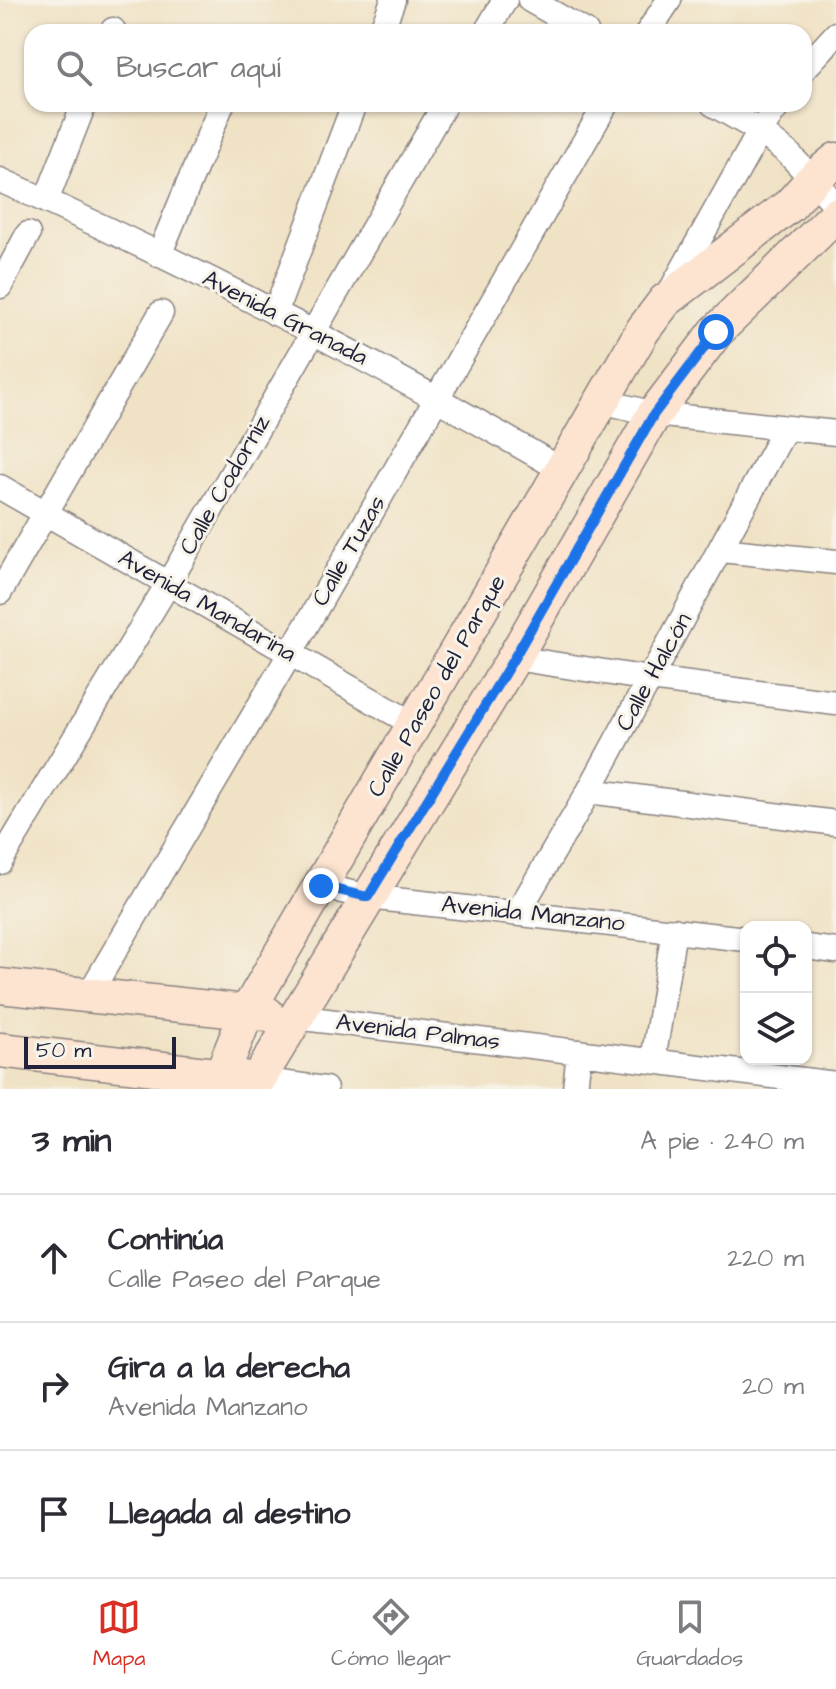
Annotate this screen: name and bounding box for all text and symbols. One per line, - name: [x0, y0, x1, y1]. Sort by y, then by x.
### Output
- search box: [24, 24, 812, 112]
- icon: search: [52, 46, 96, 90]
- text: Buscar aquí: [116, 47, 281, 89]
- street label: Avenida Granada: [196, 262, 374, 374]
- route start: [698, 314, 734, 350]
- street label: Calle Codorniz: [171, 409, 279, 561]
- street label: Calle Tuzas: [304, 489, 394, 613]
- street label: Avenida Mandarina: [112, 541, 302, 671]
- street label: Calle Paseo del Parque: [359, 568, 515, 804]
- street label: Calle Halcón: [607, 607, 701, 737]
- route end: [303, 868, 339, 904]
- street label: Avenida Manzano: [440, 887, 627, 941]
- map controls: [740, 921, 812, 1065]
- button: locate: [740, 921, 812, 993]
- button: layers: [740, 993, 812, 1065]
- street label: Avenida Palmas: [334, 1005, 502, 1059]
- scale bar: [24, 1033, 176, 1069]
- text: 50 m: [36, 1035, 91, 1066]
- text: 3 min: [32, 1117, 112, 1165]
- text: A pie · 240 m: [640, 1123, 804, 1159]
- text: Continúa: [108, 1219, 223, 1261]
- icon: ahead: [32, 1236, 76, 1280]
- text: 220 m: [727, 1240, 804, 1276]
- text: Calle Paseo del Parque: [108, 1261, 381, 1297]
- text: Gira a la derecha: [108, 1347, 350, 1389]
- icon: right: [32, 1364, 76, 1408]
- text: 20 m: [742, 1368, 804, 1404]
- text: Avenida Manzano: [108, 1389, 308, 1425]
- icon: arrive: [32, 1492, 76, 1536]
- text: Llegada al destino: [108, 1493, 350, 1535]
- tab: Mapa: [93, 1595, 146, 1674]
- tab: Cómo llegar: [331, 1595, 451, 1674]
- tab: Guardados: [636, 1595, 743, 1674]

